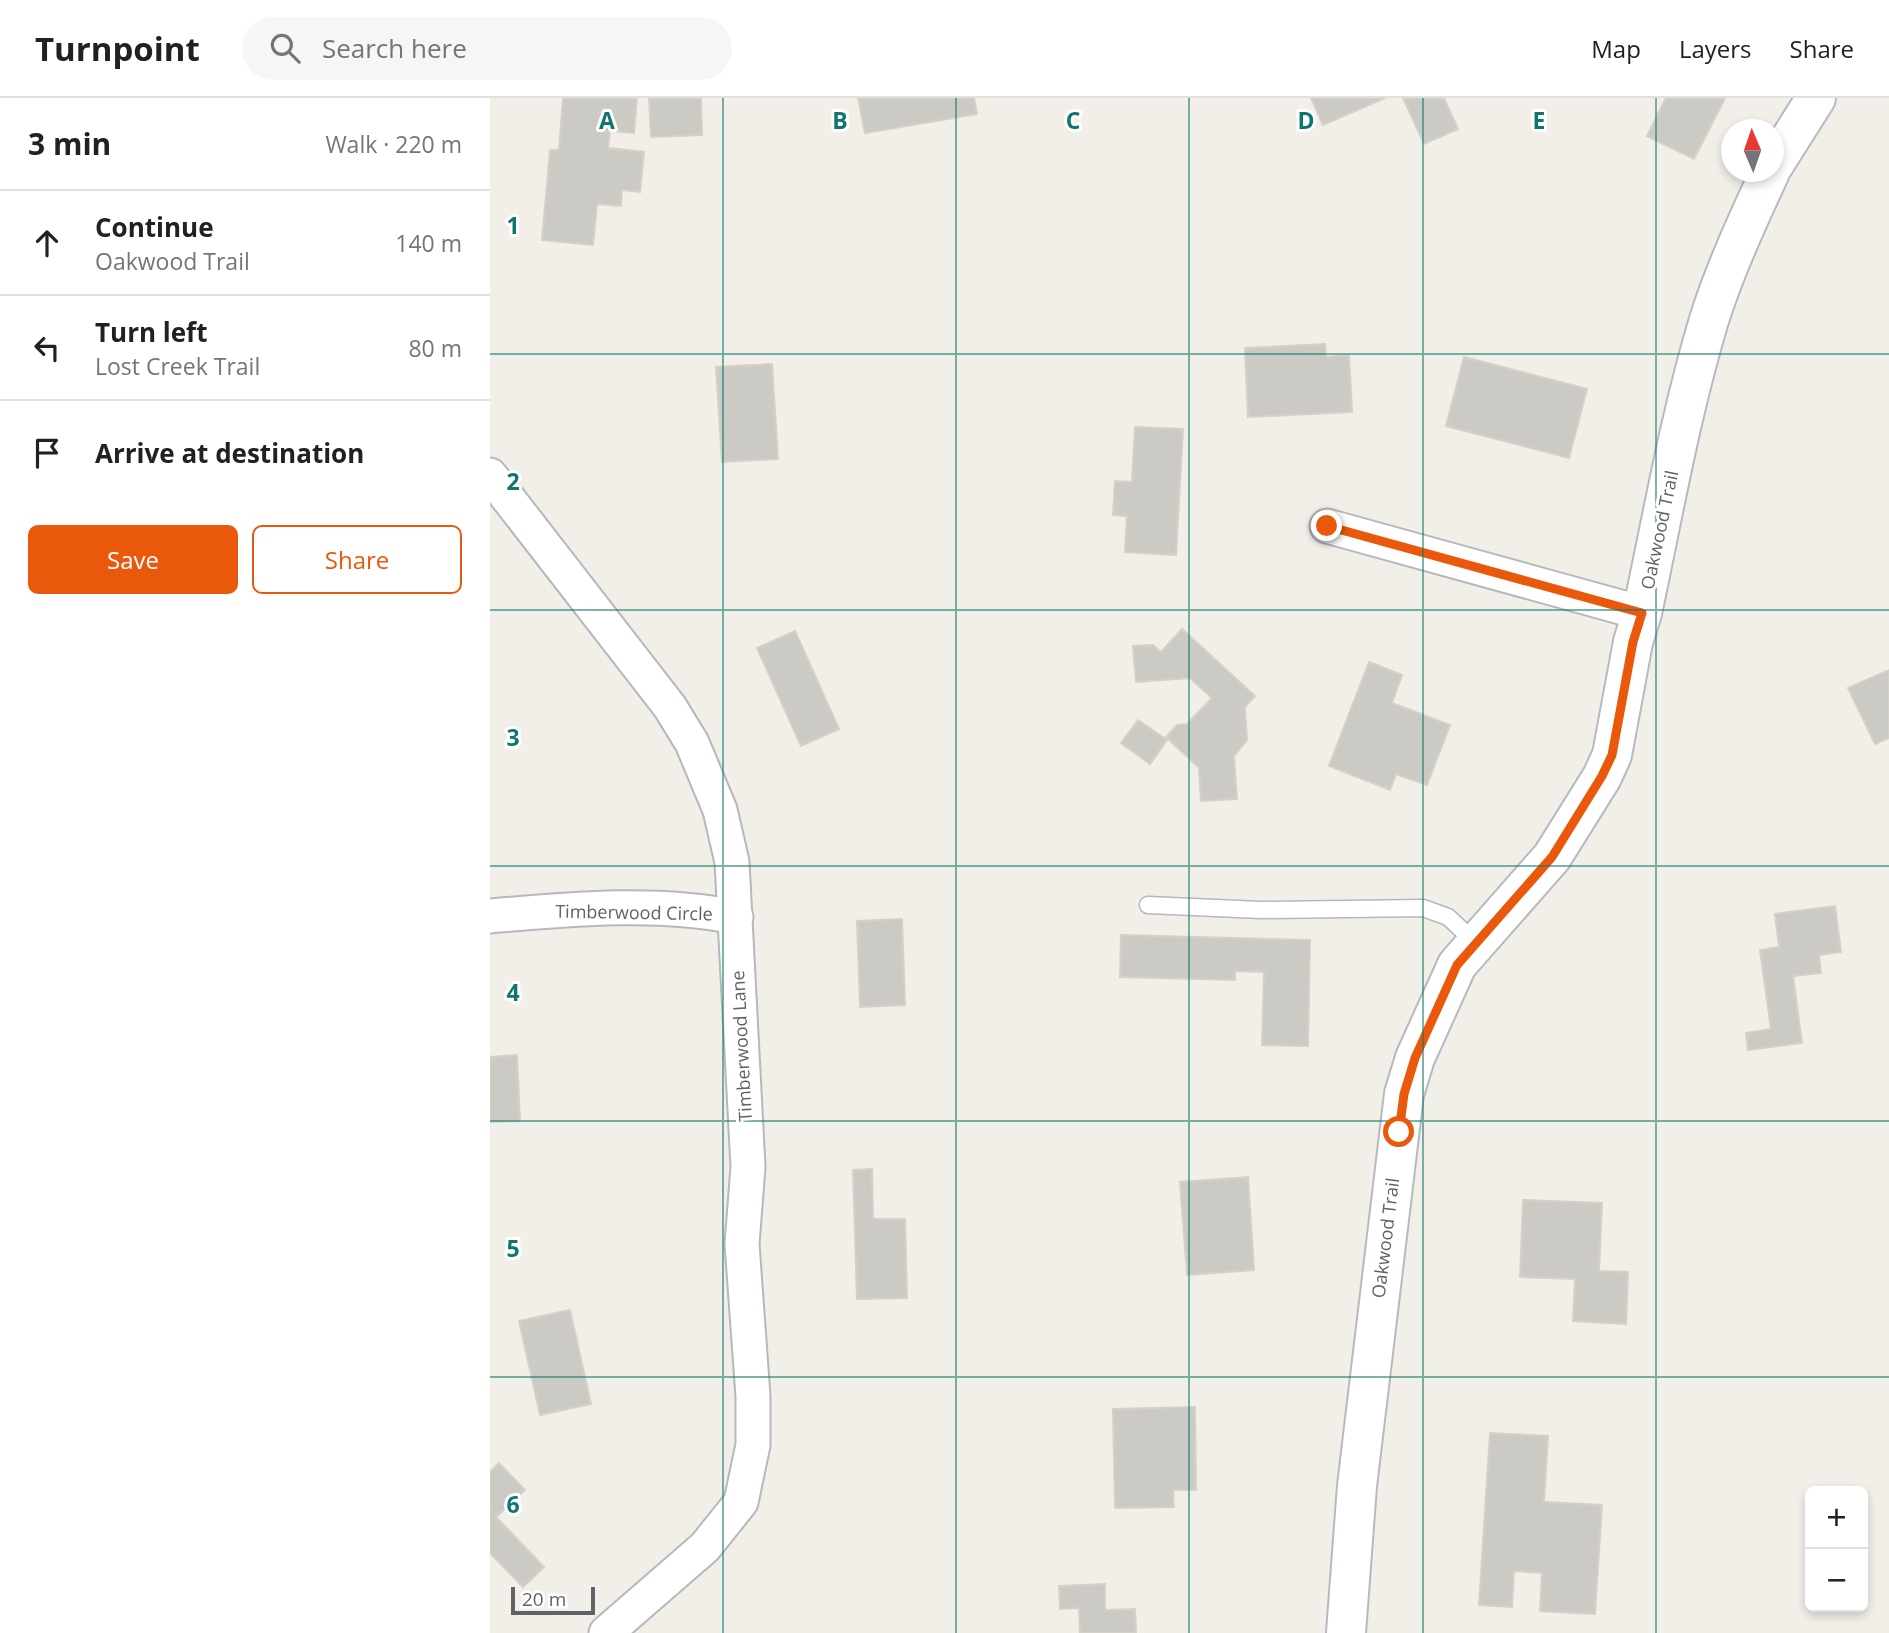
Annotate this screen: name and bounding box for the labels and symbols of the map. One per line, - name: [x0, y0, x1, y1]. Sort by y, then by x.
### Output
- text: A: [599, 104, 615, 136]
- text: B: [832, 104, 848, 136]
- text: C: [1066, 104, 1080, 136]
- text: D: [1297, 104, 1315, 136]
- text: E: [1533, 104, 1545, 136]
- north arrow: [1721, 119, 1784, 182]
- text: 1: [506, 209, 520, 241]
- text: 2: [506, 465, 520, 497]
- street label: Oakwood Trail: [1635, 468, 1683, 592]
- route end: [1311, 510, 1342, 541]
- text: 3: [506, 721, 520, 753]
- street label: Timberwood Circle: [555, 899, 713, 925]
- street label: Timberwood Lane: [725, 970, 757, 1122]
- text: 4: [506, 976, 520, 1008]
- route start: [1383, 1116, 1414, 1147]
- street label: Oakwood Trail: [1366, 1176, 1404, 1299]
- text: 5: [506, 1232, 520, 1264]
- text: 6: [506, 1488, 520, 1520]
- scale bar: [511, 1584, 595, 1616]

